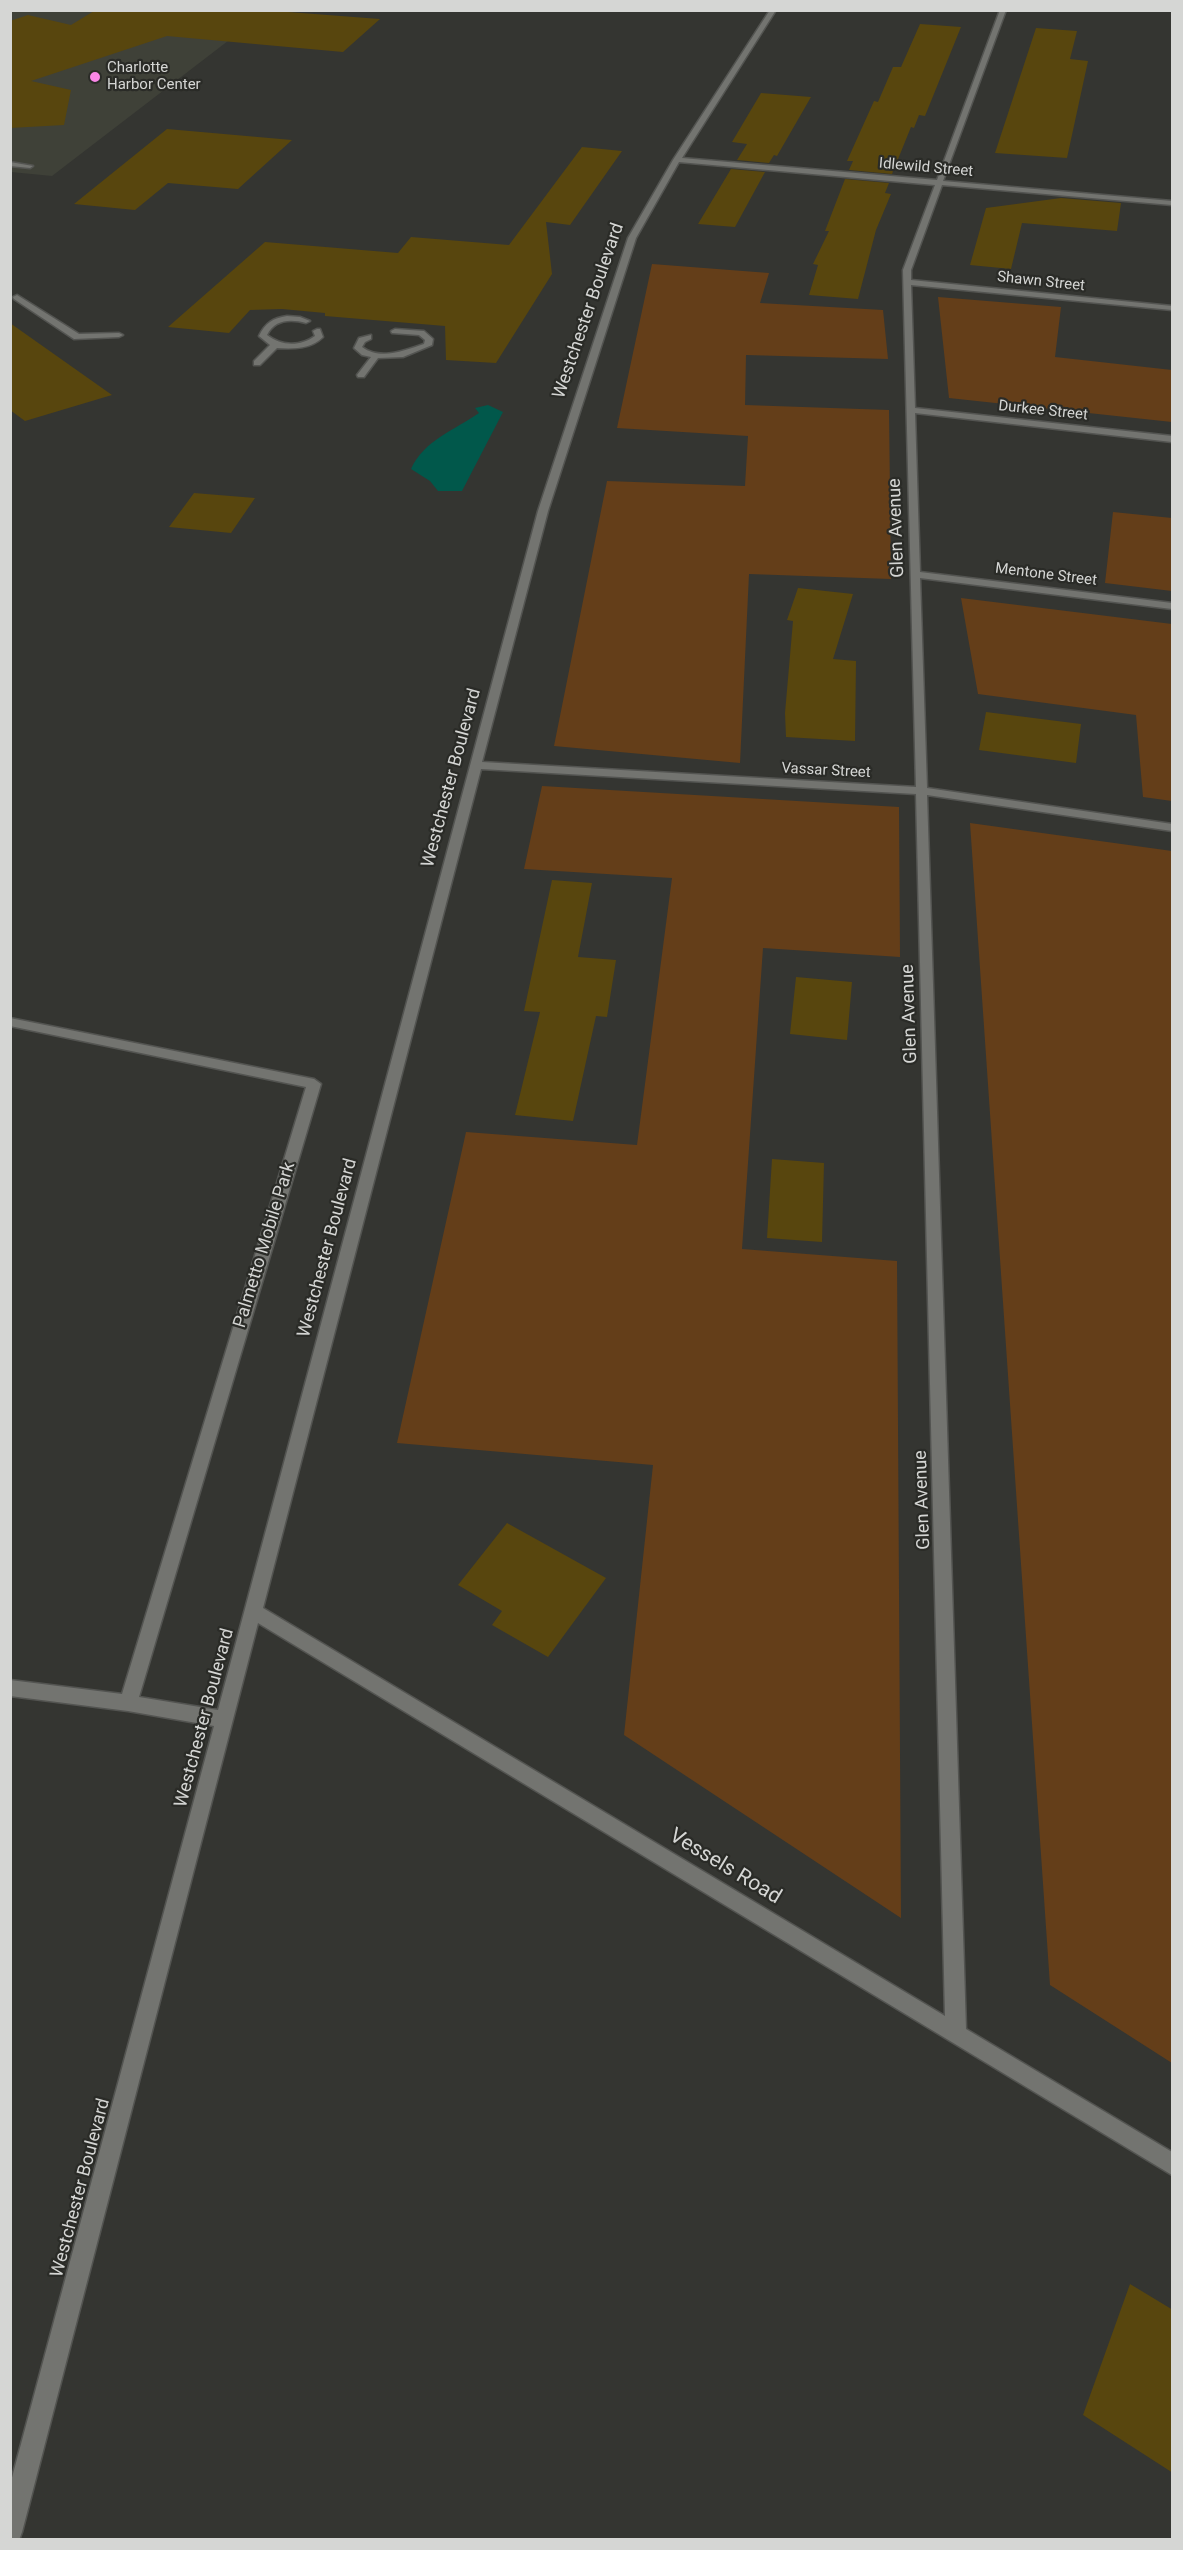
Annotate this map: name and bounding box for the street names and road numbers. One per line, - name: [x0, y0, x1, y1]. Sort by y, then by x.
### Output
- street label: Idlewild Street: [878, 155, 974, 181]
- street label: Westchester Boulevard: [549, 220, 629, 402]
- street label: Shawn Street: [996, 268, 1086, 296]
- street label: Durkee Street: [997, 397, 1089, 425]
- street label: Glen Avenue: [884, 478, 910, 578]
- street label: Mentone Street: [994, 560, 1098, 590]
- street label: Westchester Boulevard: [418, 686, 486, 870]
- street label: Vassar Street: [781, 760, 871, 782]
- street label: Glen Avenue: [897, 964, 923, 1064]
- street label: Westchester Boulevard: [294, 1156, 362, 1340]
- street label: Palmetto Mobile Park: [229, 1159, 301, 1331]
- street label: Glen Avenue: [910, 1450, 936, 1550]
- street label: Westchester Boulevard: [171, 1626, 239, 1810]
- street label: Vessels Road: [664, 1824, 786, 1910]
- street label: Westchester Boulevard: [47, 2096, 115, 2280]

